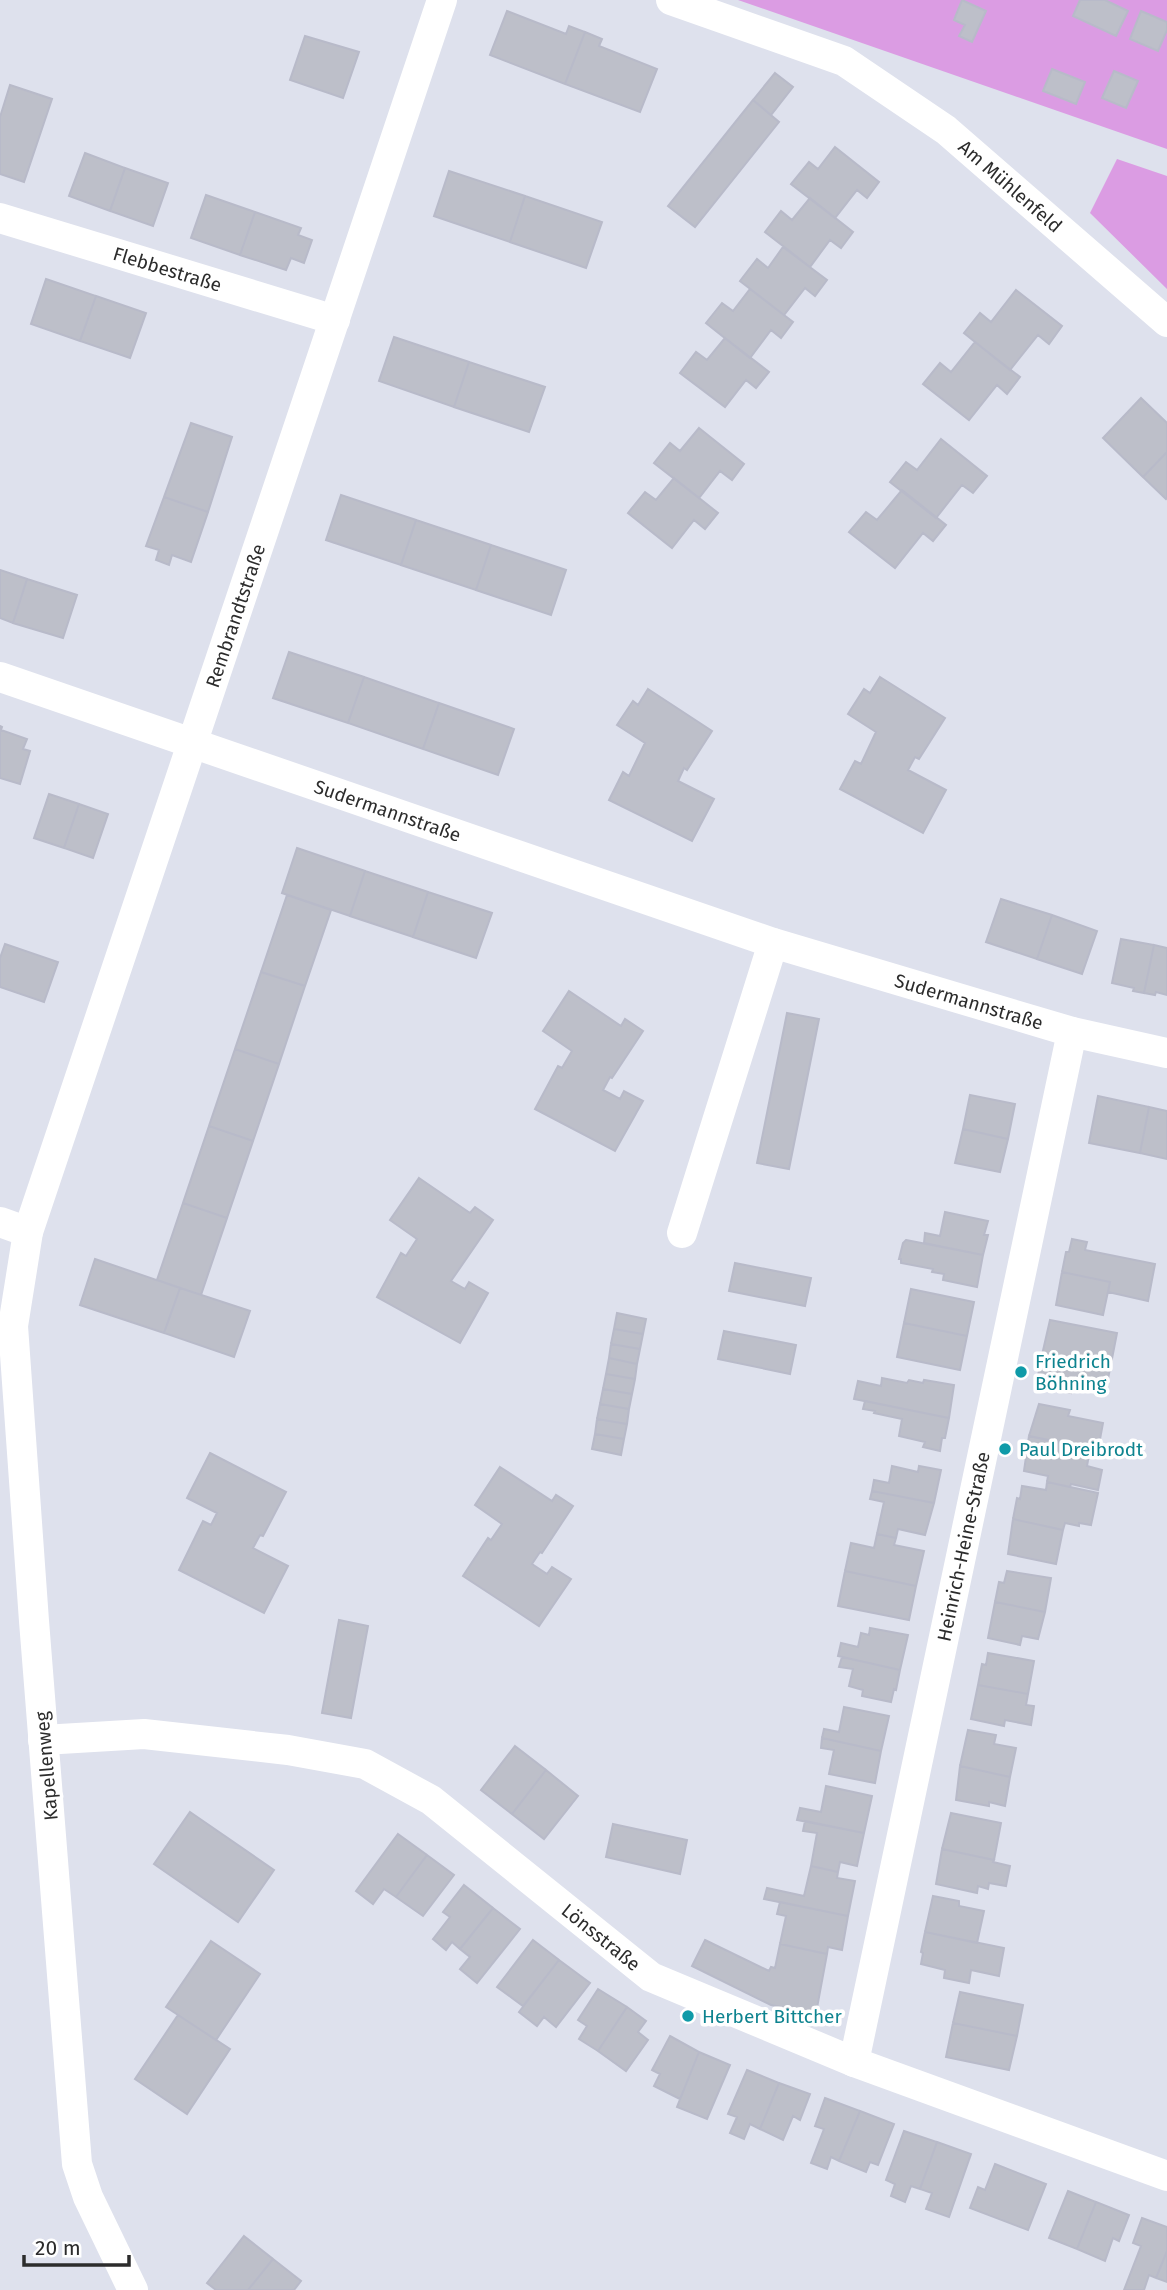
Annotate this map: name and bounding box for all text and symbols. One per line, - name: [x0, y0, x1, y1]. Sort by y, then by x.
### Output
- street label: Am Mühlenfeld: [954, 135, 1067, 238]
- street label: Flebbestraße: [110, 242, 224, 297]
- street label: Rembrandtstraße: [201, 541, 270, 691]
- street label: Sudermannstraße: [311, 775, 464, 847]
- street label: Sudermannstraße: [892, 969, 1046, 1035]
- place label: Friedrich Böhning: [1035, 1350, 1111, 1395]
- marker: Friedrich Böhning: [1013, 1364, 1029, 1380]
- place label: Paul Dreibrodt: [1019, 1438, 1143, 1461]
- marker: Paul Dreibrodt: [997, 1441, 1013, 1457]
- street label: Heinrich-Heine-Straße: [932, 1450, 995, 1643]
- street label: Kapellenweg: [30, 1710, 63, 1821]
- street label: Lönsstraße: [557, 1899, 645, 1976]
- place label: Herbert Bittcher: [702, 2005, 842, 2028]
- marker: Herbert Bittcher: [680, 2008, 696, 2024]
- scale bar: [24, 2224, 130, 2268]
- text: 20 m: [35, 2235, 81, 2261]

